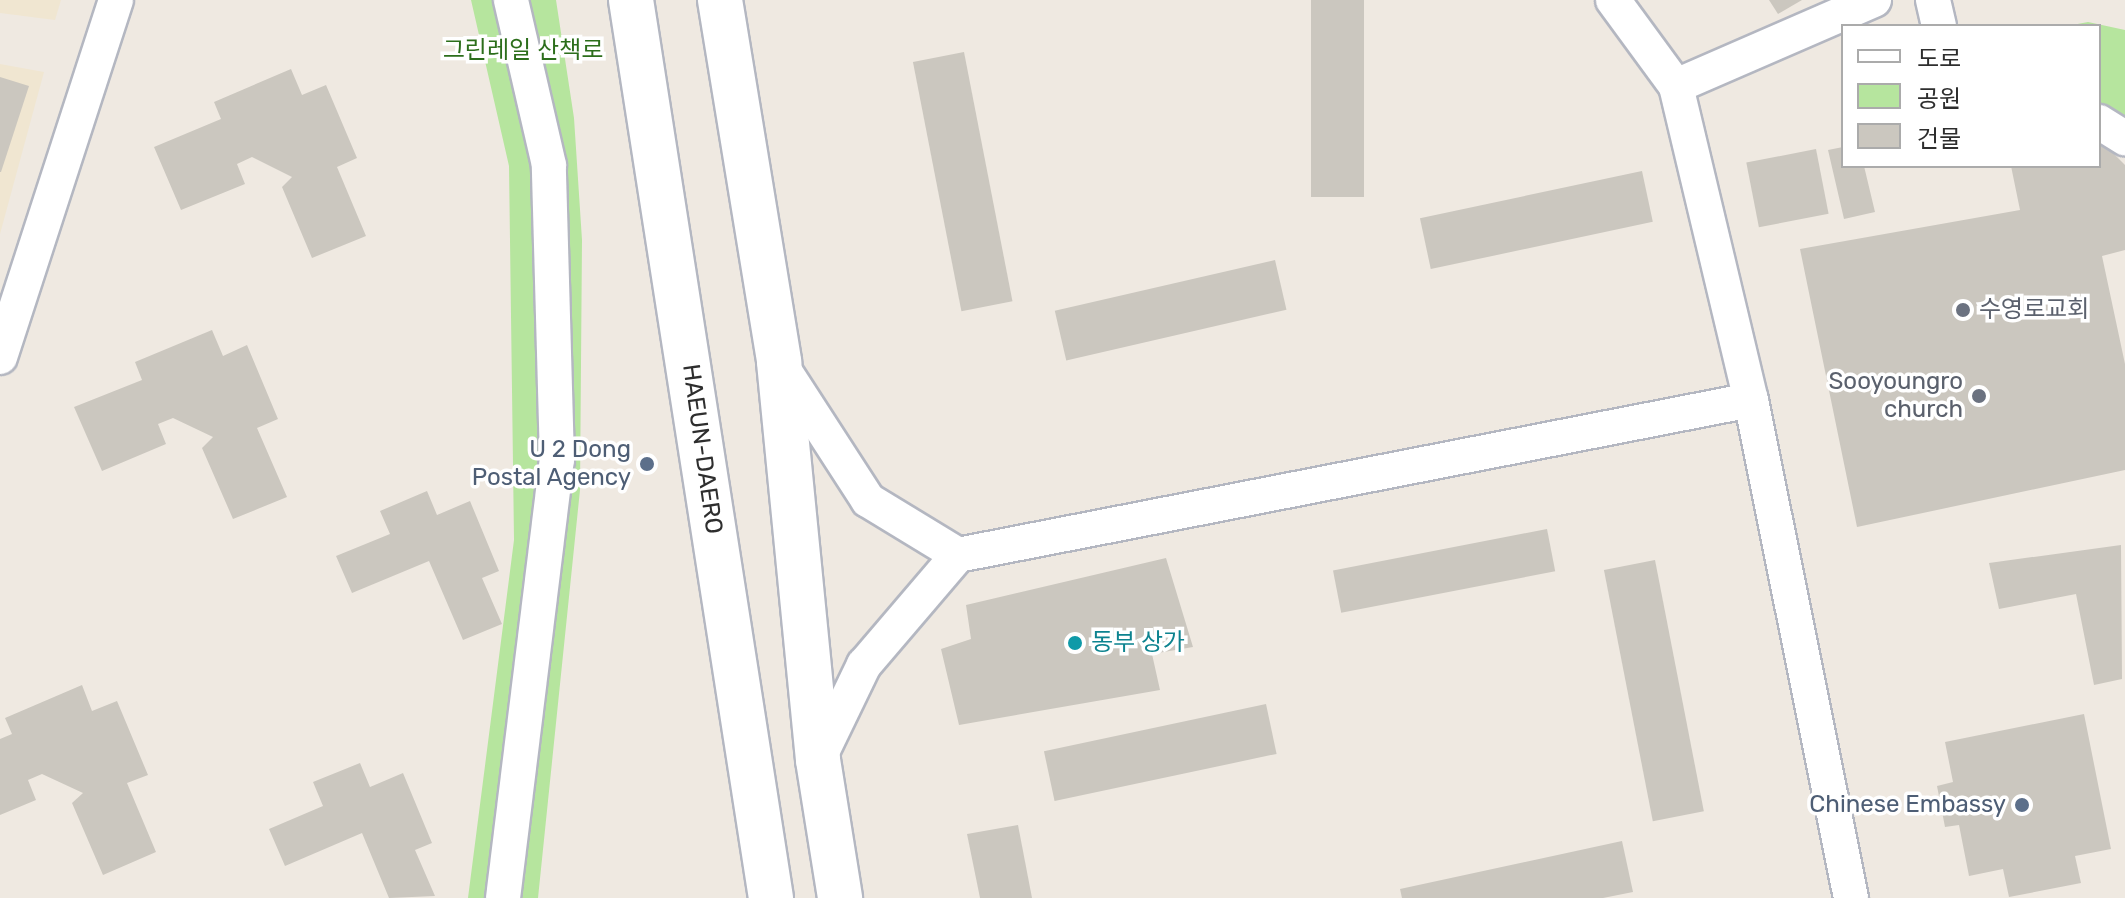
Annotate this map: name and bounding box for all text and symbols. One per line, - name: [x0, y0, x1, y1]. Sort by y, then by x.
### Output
- legend: [1841, 24, 2101, 168]
- park label: 그린레일 산책로: [443, 37, 603, 65]
- text: 도로: [1917, 45, 1961, 73]
- text: 공원: [1917, 85, 1961, 113]
- text: 건물: [1917, 125, 1961, 153]
- place label: 수영로교회: [1979, 296, 2089, 324]
- marker: 수영로교회: [1954, 301, 1972, 319]
- street label: HAEUN-DAERO: [676, 362, 728, 536]
- place label: Sooyoungro church: [1828, 368, 1963, 424]
- marker: Sooyoungro church: [1970, 387, 1988, 405]
- place label: U 2 Dong Postal Agency: [471, 436, 631, 492]
- marker: U 2 Dong Postal Agency: [638, 455, 656, 473]
- place label: 동부 상가: [1091, 629, 1185, 657]
- marker: 동부 상가: [1066, 634, 1084, 652]
- place label: Chinese Embassy: [1809, 791, 2006, 819]
- marker: Chinese Embassy: [2013, 796, 2031, 814]

